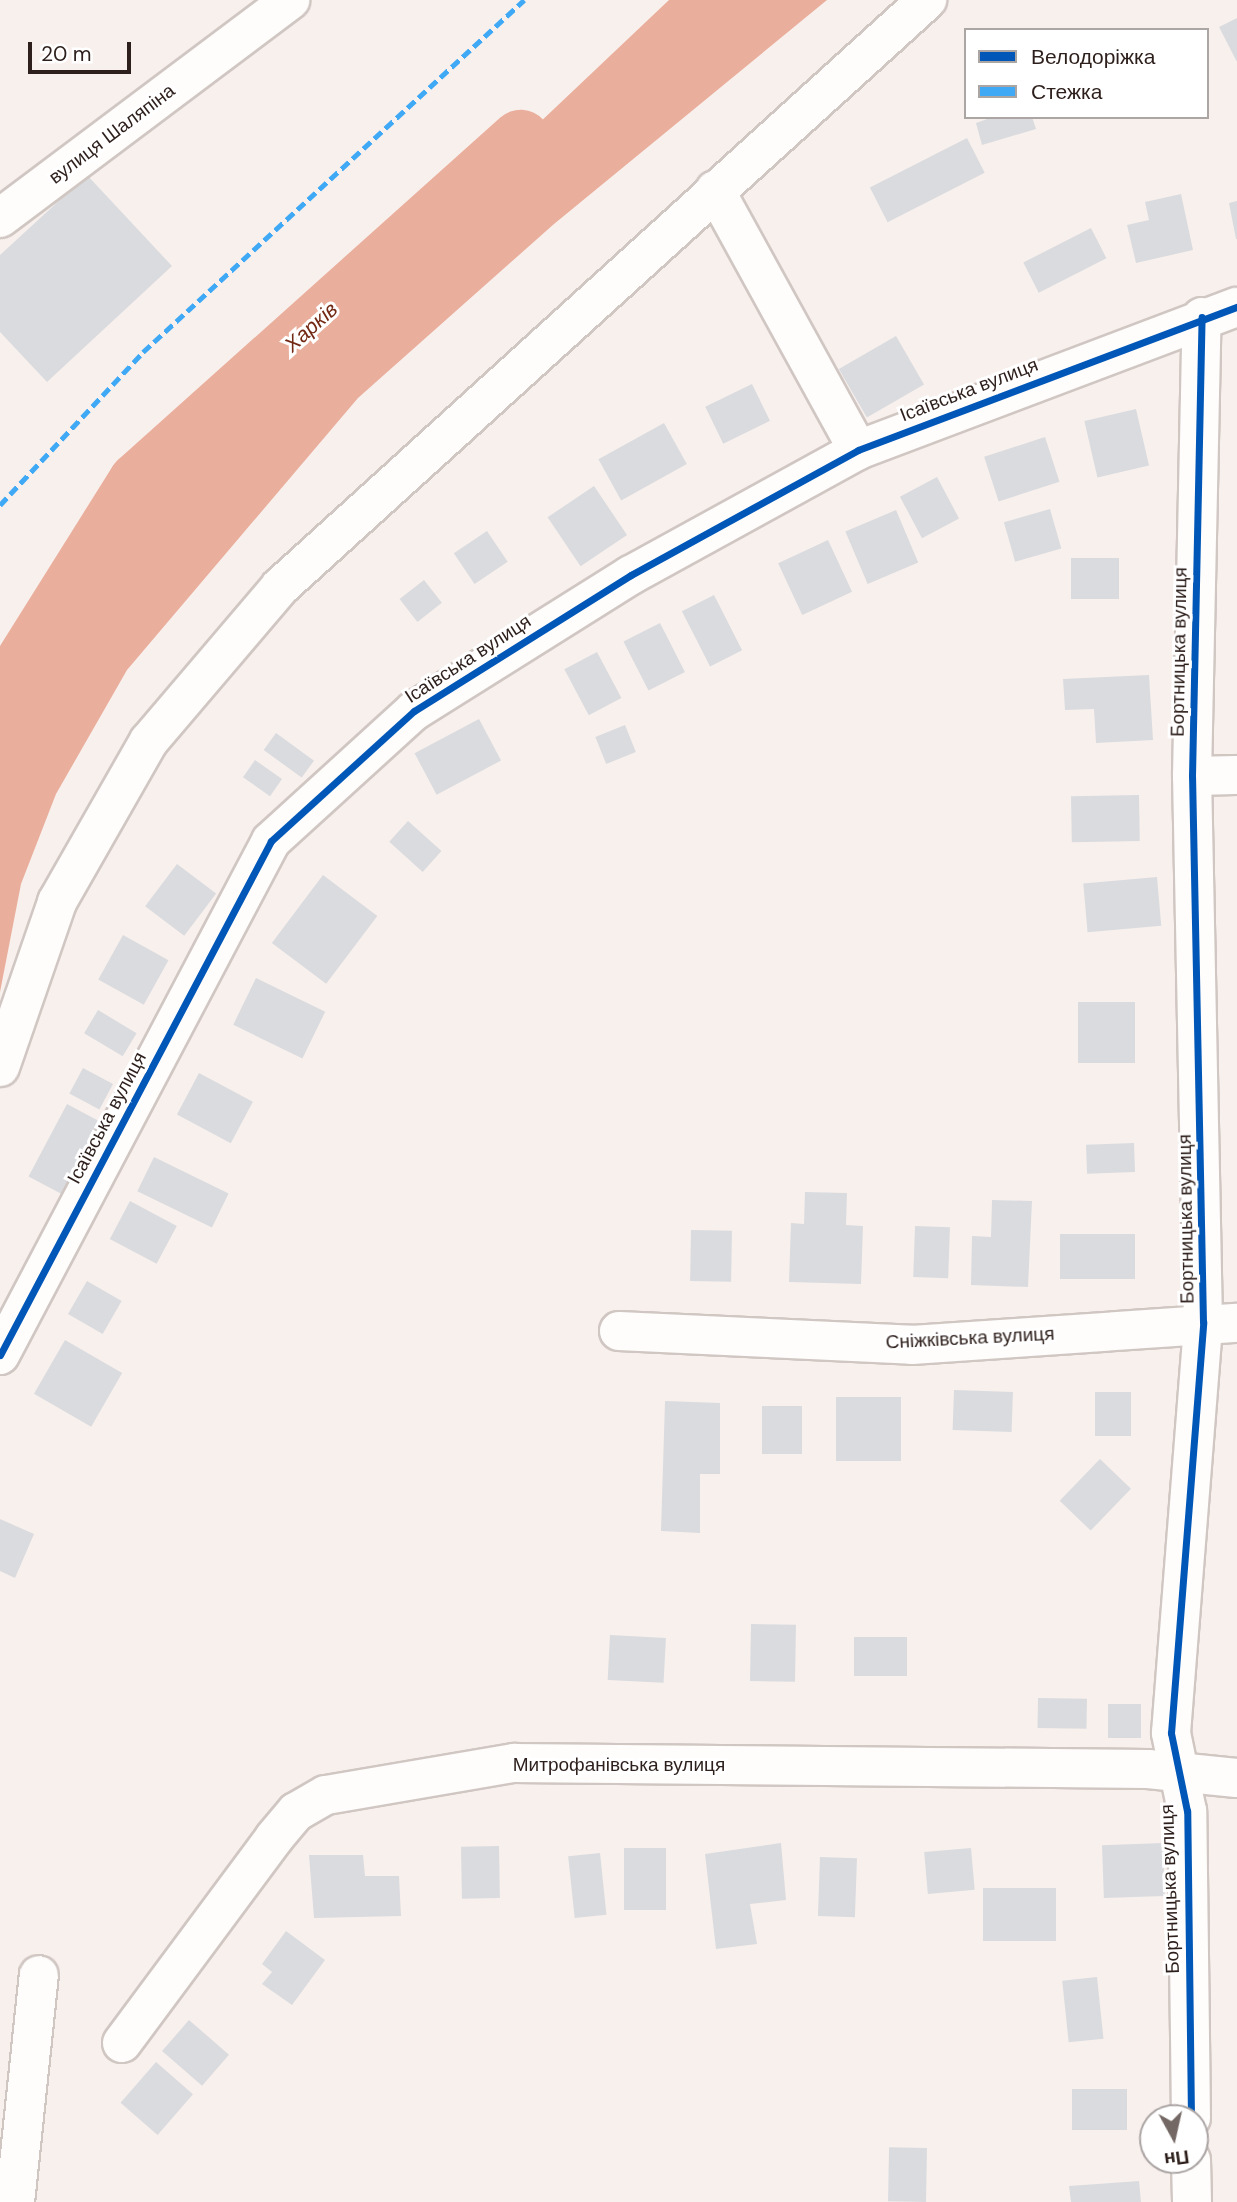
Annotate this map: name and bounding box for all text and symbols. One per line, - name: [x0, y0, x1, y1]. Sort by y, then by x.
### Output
- scale bar: [32, 28, 135, 72]
- legend: [964, 28, 1209, 119]
- text: 20 m: [41, 40, 92, 68]
- text: Велодоріжка: [1031, 43, 1155, 71]
- text: Стежка: [1031, 78, 1102, 106]
- street label: вулиця Шаляпіна: [45, 79, 179, 189]
- water label: Харків: [279, 297, 343, 357]
- street label: Ісаївська вулиця: [897, 353, 1041, 427]
- street label: Бортницька вулиця: [1166, 567, 1192, 737]
- street label: Ісаївська вулиця: [401, 610, 535, 708]
- street label: Ісаївська вулиця: [63, 1048, 151, 1188]
- street label: Бортницька вулиця: [1173, 1134, 1199, 1304]
- street label: Сніжківська вулиця: [885, 1322, 1055, 1354]
- street label: Митрофанівська вулиця: [513, 1754, 725, 1776]
- street label: Бортницька вулиця: [1156, 1804, 1184, 1974]
- north arrow: [1139, 2104, 1209, 2174]
- text: Пн: [1163, 2144, 1191, 2172]

